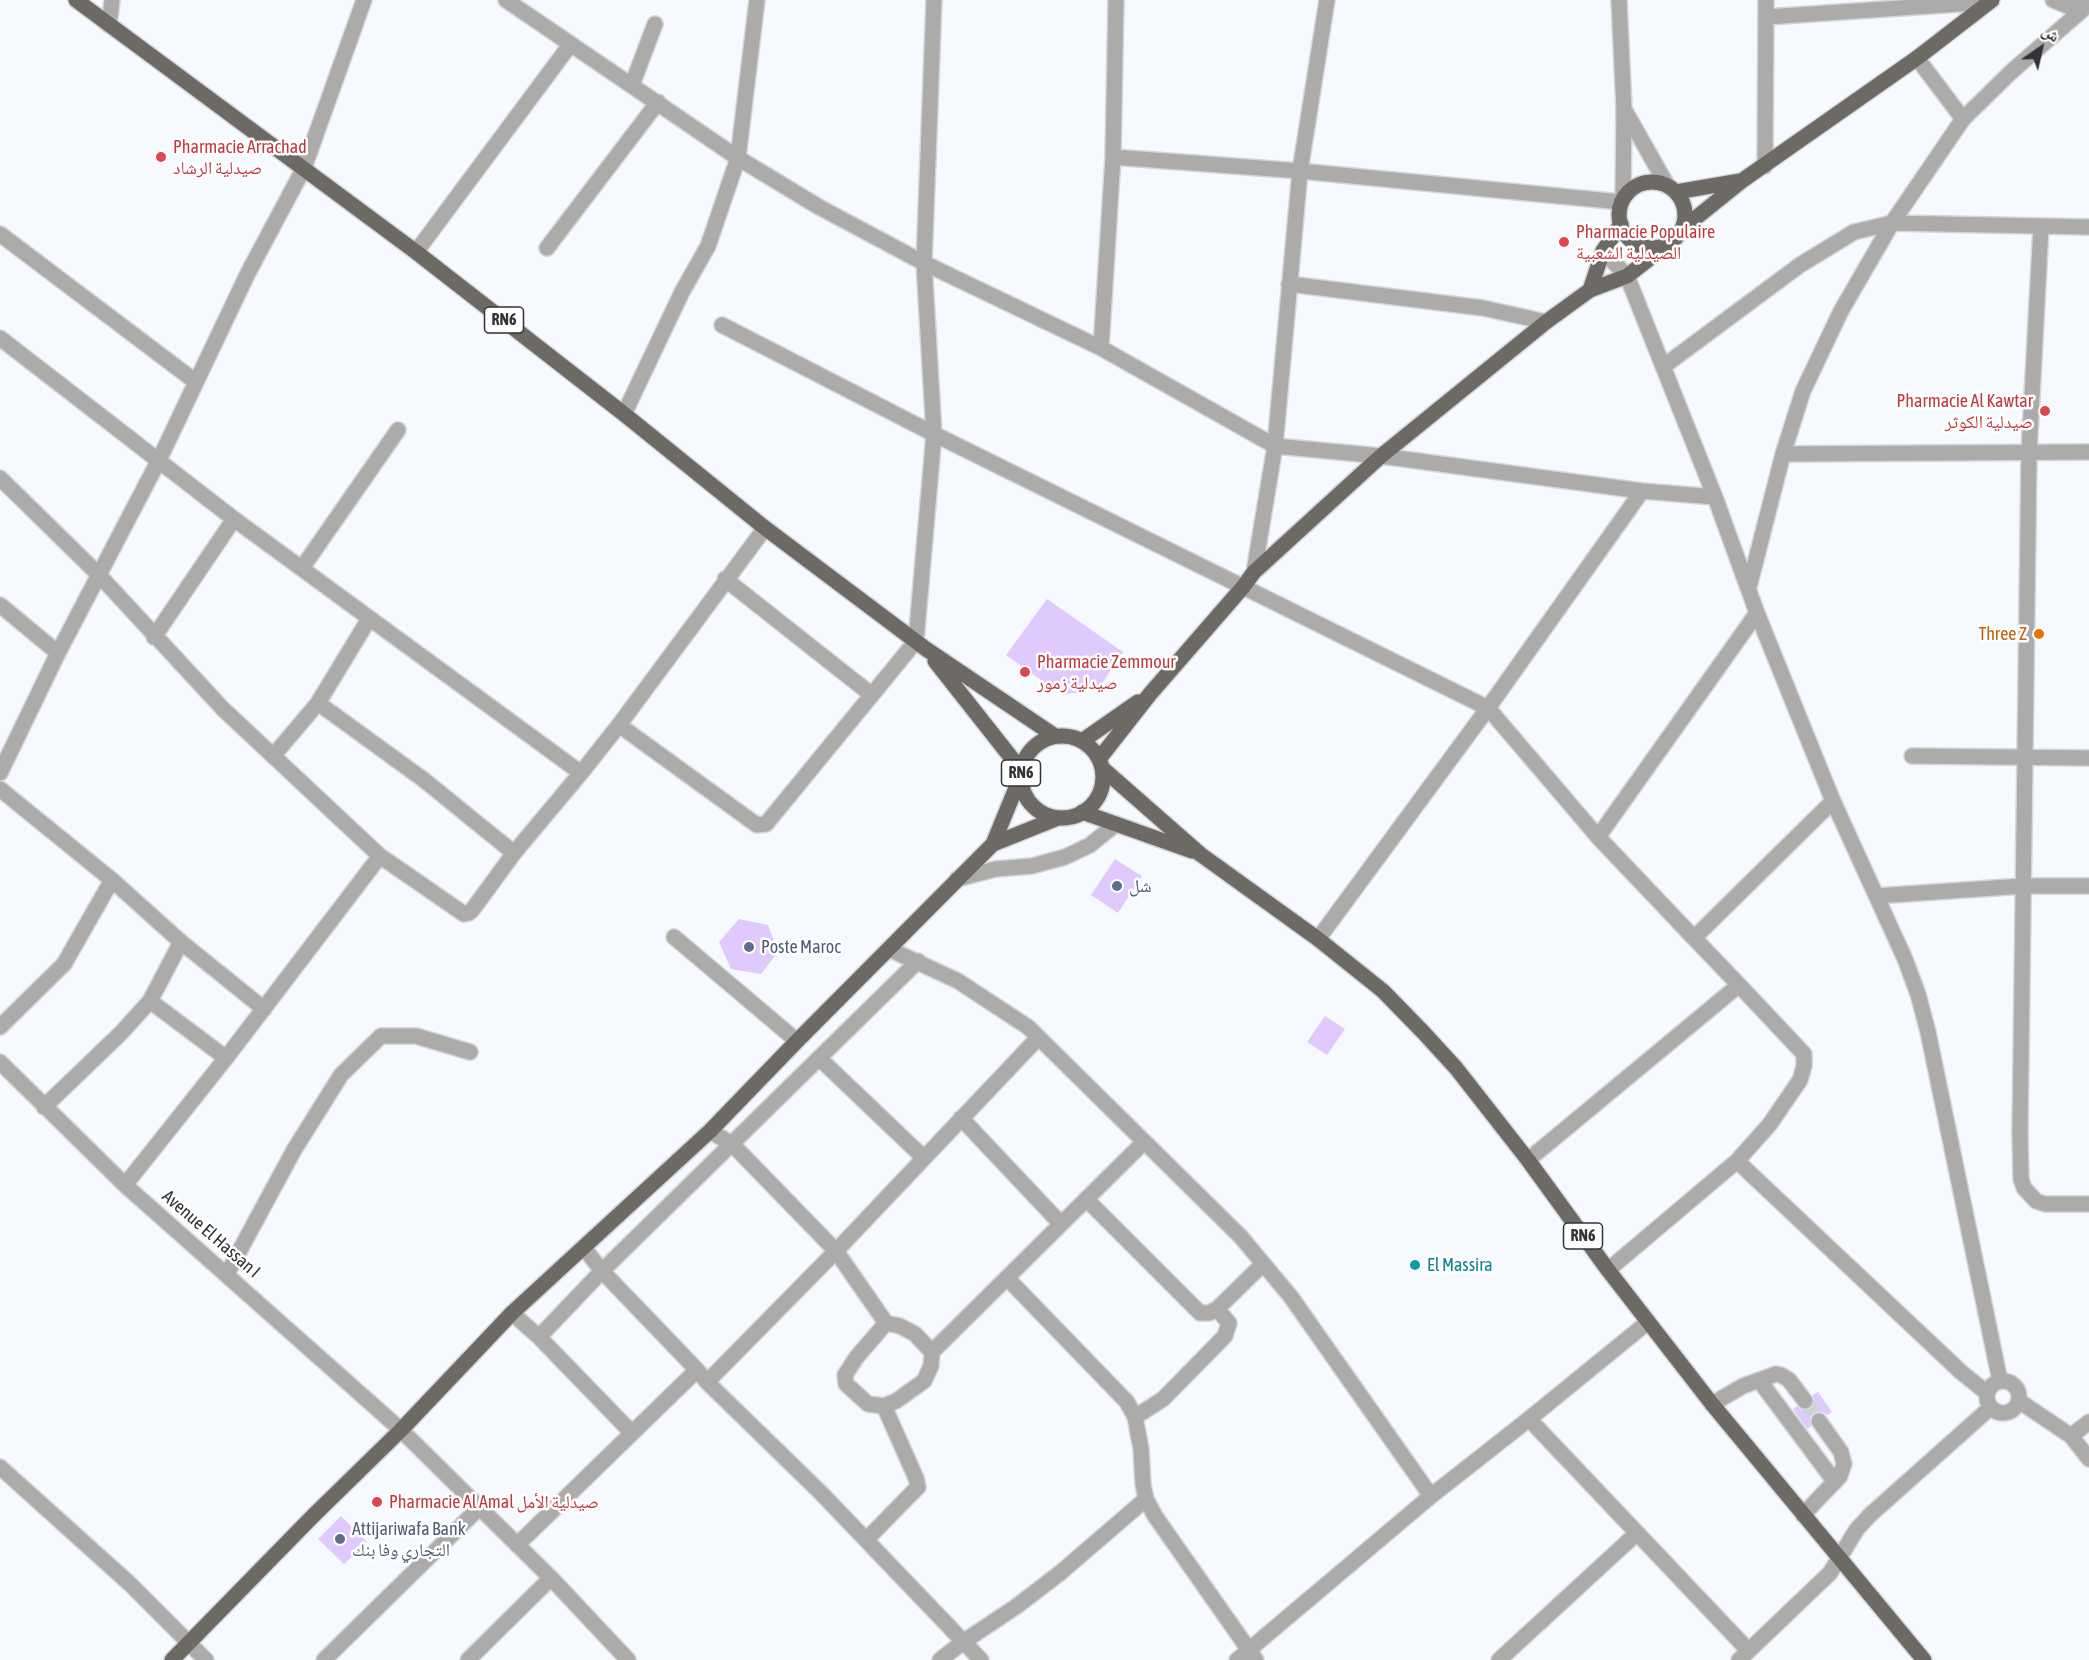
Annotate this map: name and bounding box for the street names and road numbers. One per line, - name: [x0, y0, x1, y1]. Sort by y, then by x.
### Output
- road number: RN6: [484, 307, 524, 333]
- road number: RN6: [1002, 760, 1040, 786]
- street label: Avenue El Hassan I: [158, 1186, 264, 1282]
- road number: RN6: [1564, 1223, 1602, 1249]

